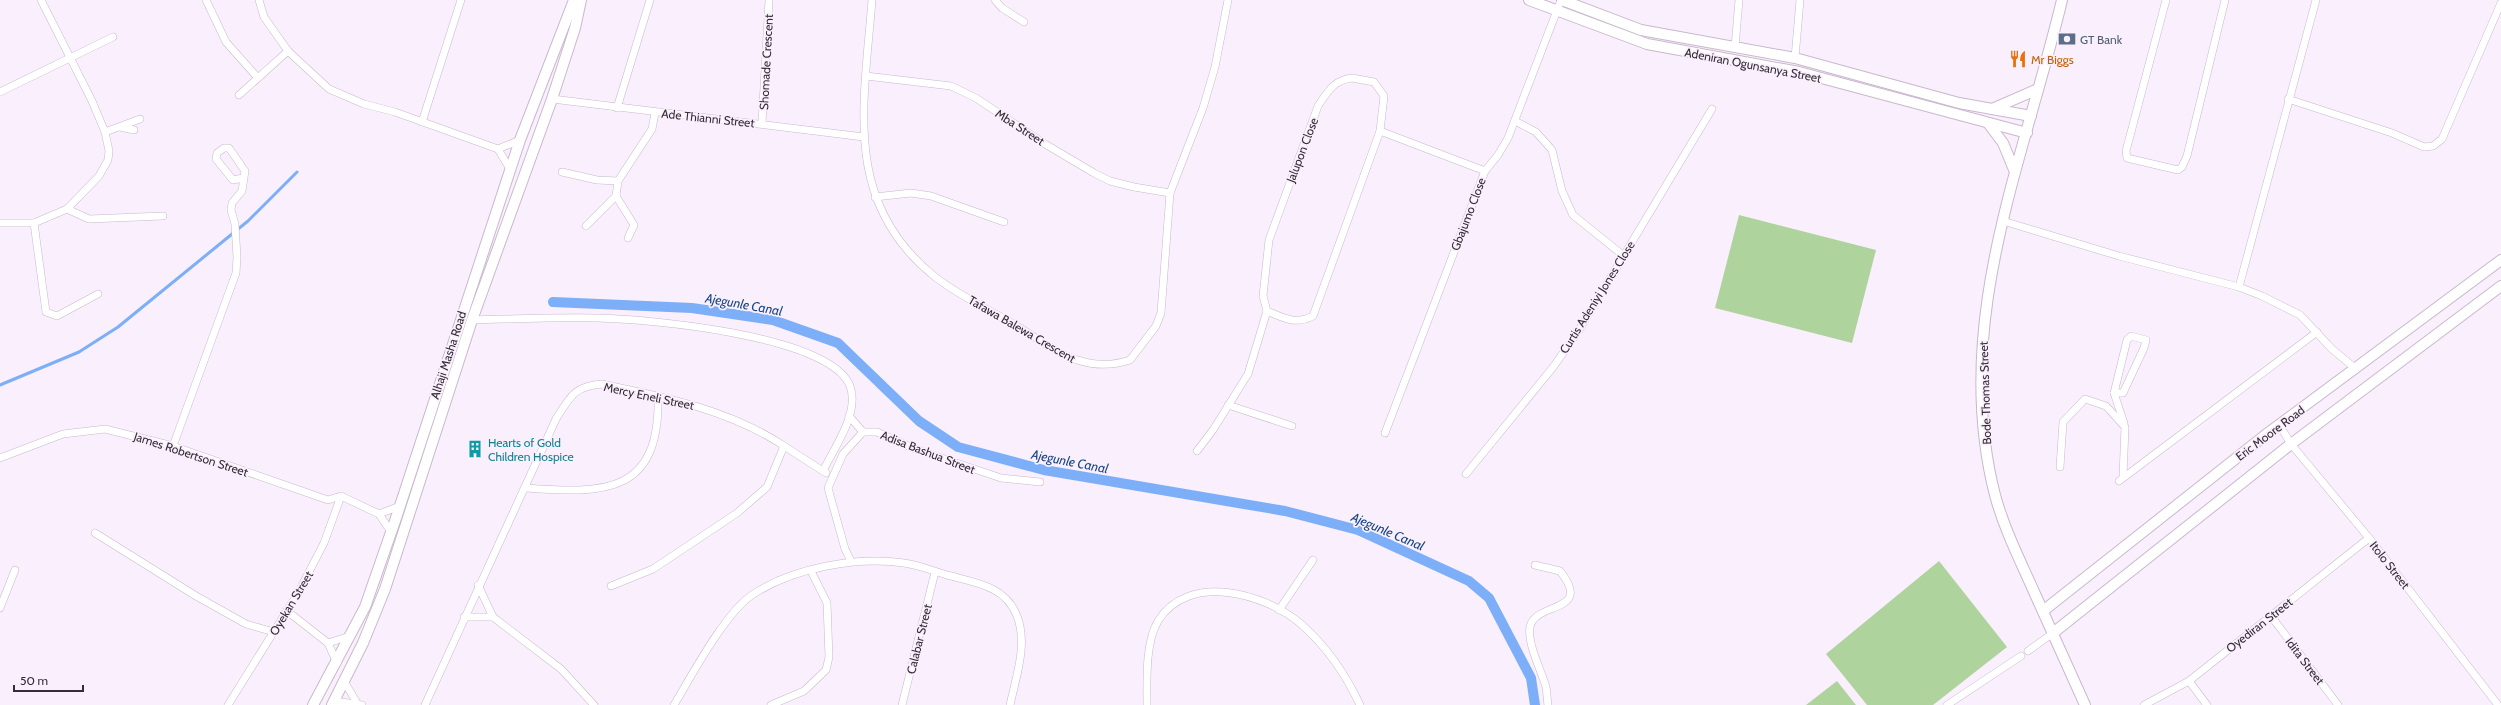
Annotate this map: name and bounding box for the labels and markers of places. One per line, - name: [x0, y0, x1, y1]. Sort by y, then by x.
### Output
- bank icon: GT Bank: [2057, 29, 2077, 49]
- place label: GT Bank: [2080, 32, 2123, 47]
- restaurant icon: Mr Biggs: [2008, 49, 2028, 69]
- place label: Mr Biggs: [2031, 52, 2074, 67]
- place label: Hearts of Gold Children Hospice: [488, 435, 574, 464]
- building icon: Hearts of Gold Children Hospice: [465, 439, 485, 459]

